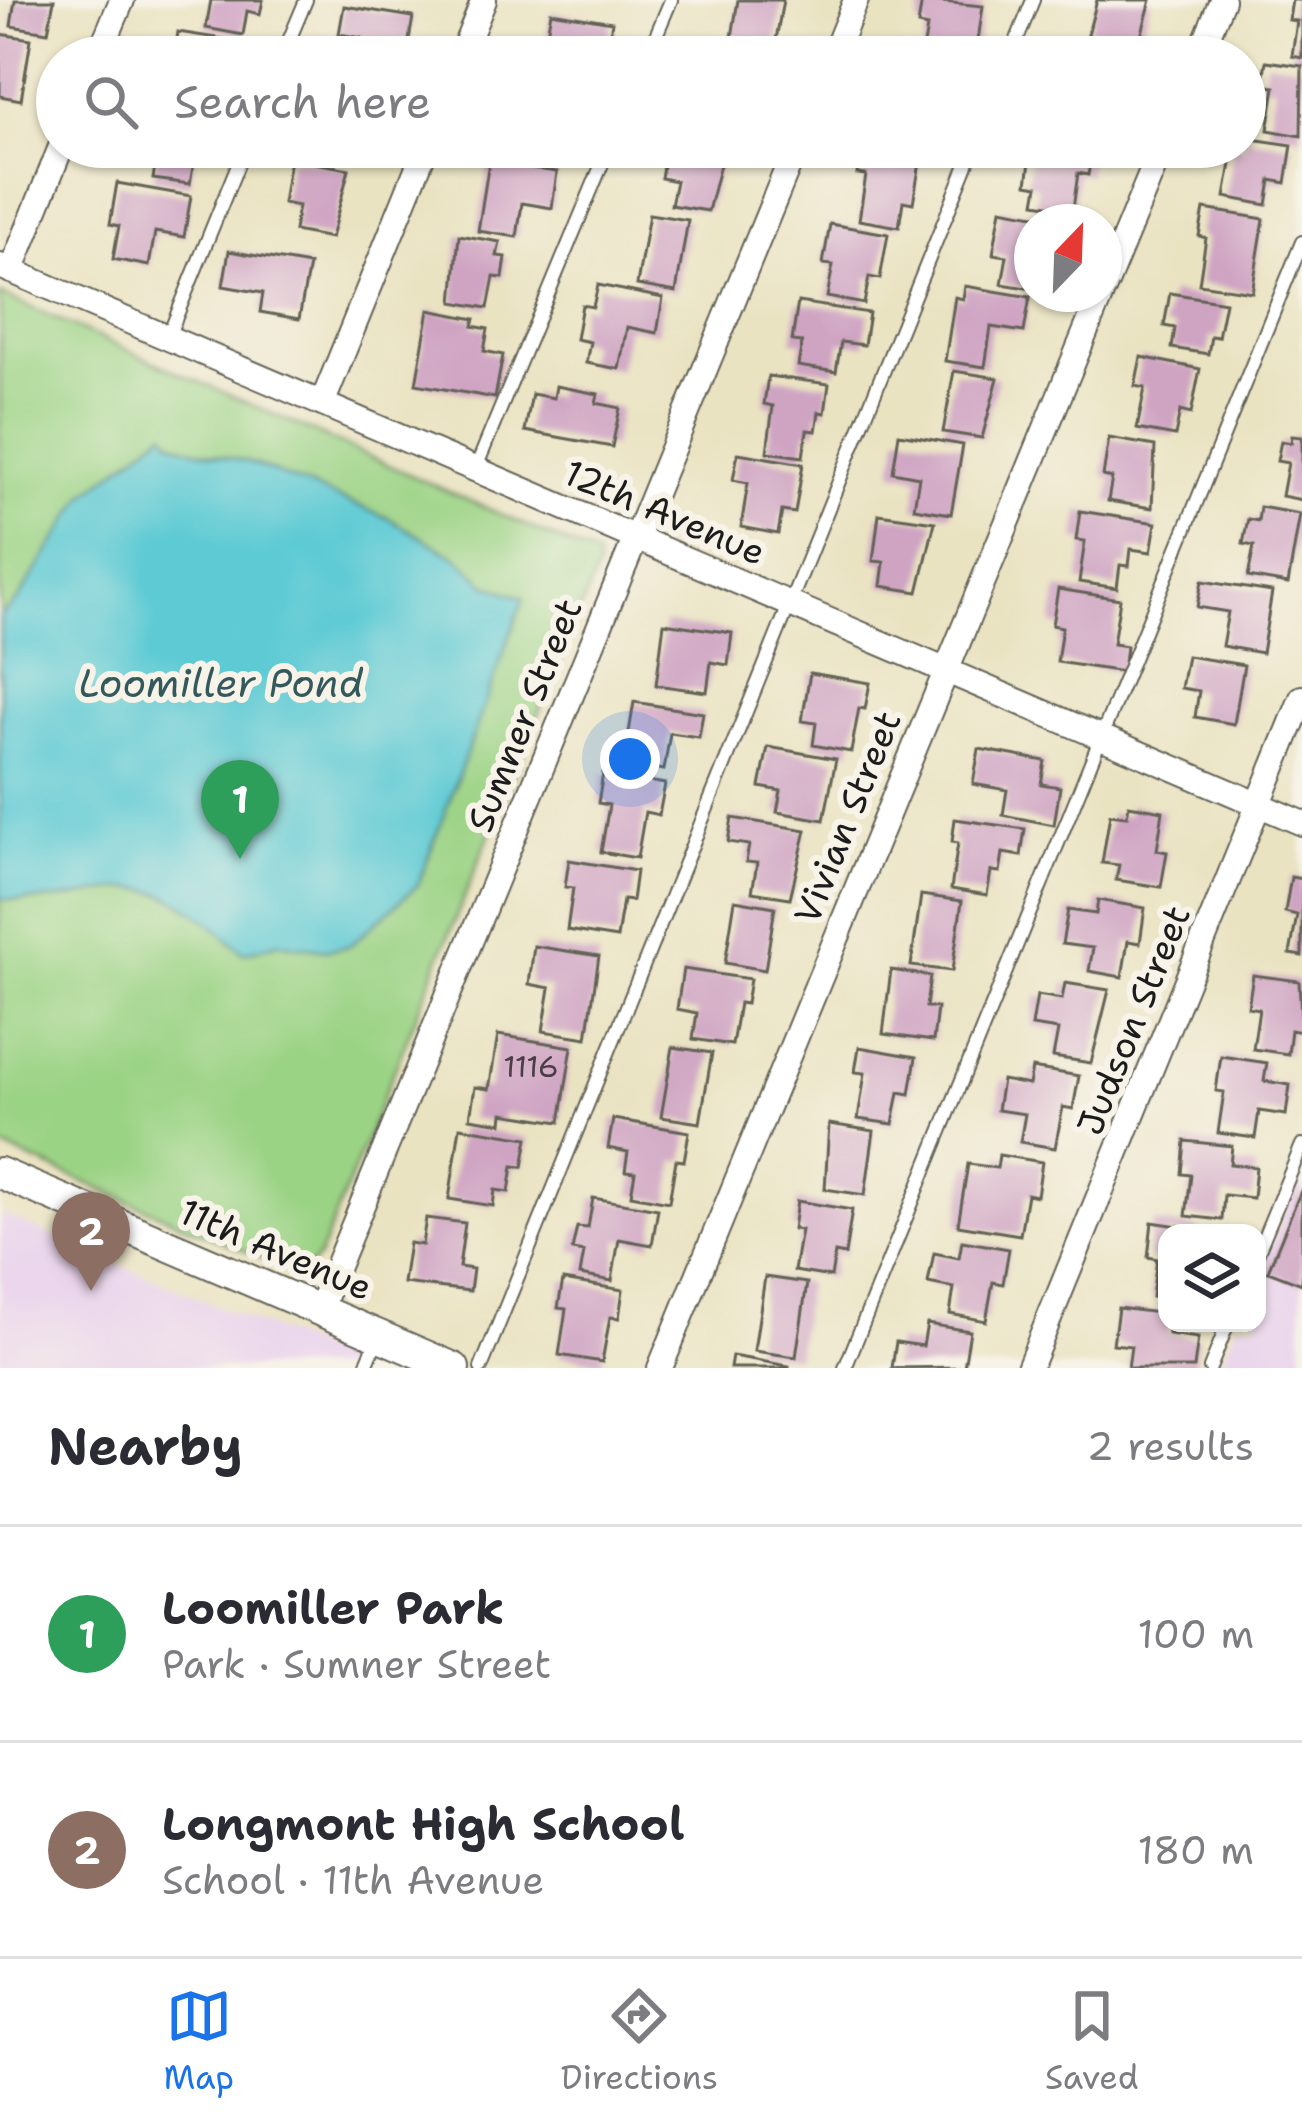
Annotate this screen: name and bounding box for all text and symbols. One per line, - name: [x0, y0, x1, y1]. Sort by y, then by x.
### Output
- search box: [36, 36, 1266, 168]
- icon: search: [78, 69, 144, 135]
- text: Search here: [174, 72, 431, 132]
- north arrow: [1014, 204, 1122, 312]
- street label: 12th Avenue: [557, 448, 773, 577]
- street label: Sumner Street: [455, 591, 594, 839]
- water label: Loomiller Pond: [78, 657, 364, 709]
- street label: Vivian Street: [782, 703, 912, 931]
- your location: [600, 729, 660, 789]
- pin: 1: [201, 760, 279, 859]
- street label: Judson Street: [1065, 898, 1202, 1142]
- house number: 1116: [503, 1046, 559, 1087]
- street label: 11th Avenue: [172, 1187, 380, 1312]
- pin: 2: [52, 1192, 130, 1291]
- map controls: [1158, 1224, 1266, 1332]
- button: layers: [1158, 1224, 1266, 1332]
- text: Nearby: [48, 1412, 243, 1480]
- text: 2 results: [1087, 1420, 1254, 1472]
- text: Loomiller Park: [162, 1578, 504, 1638]
- text: 1: [78, 1608, 96, 1660]
- text: 100 m: [1138, 1608, 1254, 1660]
- text: Park · Sumner Street: [162, 1638, 551, 1690]
- text: Longmont High School: [162, 1794, 685, 1854]
- text: 2: [73, 1824, 101, 1876]
- text: 180 m: [1138, 1824, 1254, 1876]
- text: School · 11th Avenue: [162, 1854, 544, 1906]
- tab: Map: [163, 1983, 234, 2100]
- tab: Directions: [561, 1983, 718, 2100]
- tab: Saved: [1045, 1983, 1139, 2100]

